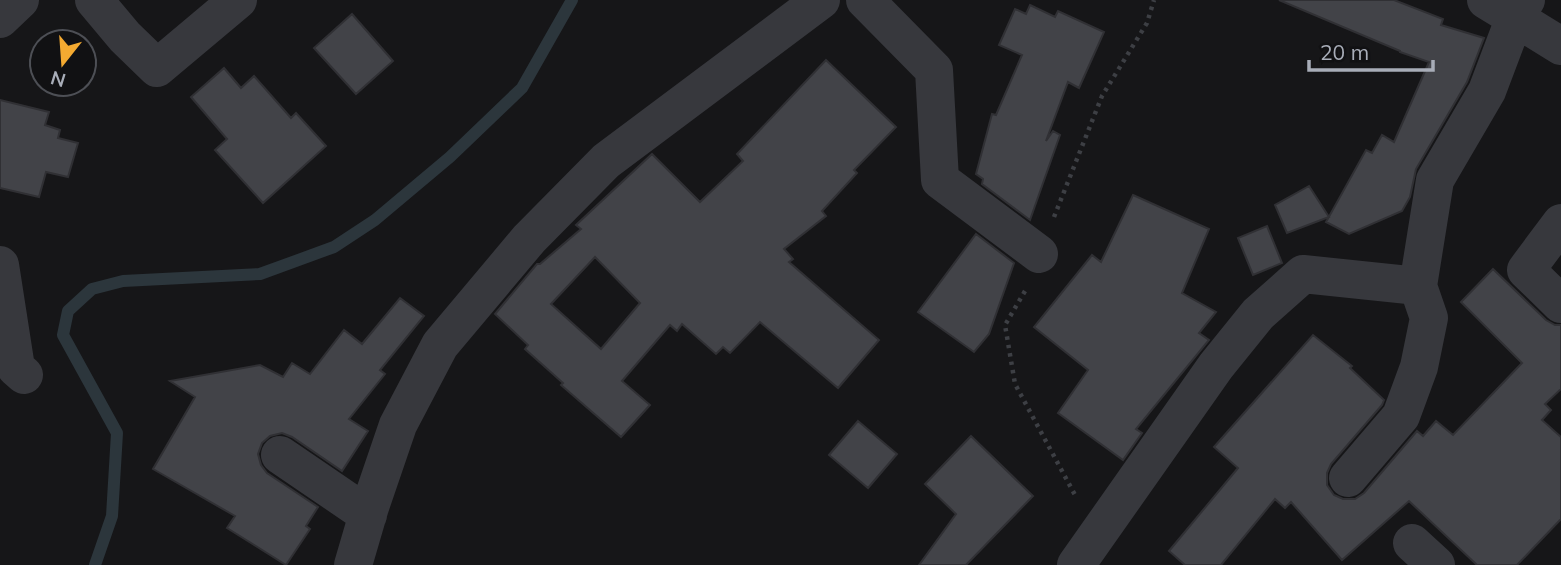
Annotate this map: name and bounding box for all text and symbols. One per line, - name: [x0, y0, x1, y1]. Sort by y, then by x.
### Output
- north arrow: [28, 28, 98, 98]
- scale bar: [1309, 28, 1433, 72]
- text: 20 m: [1320, 39, 1369, 65]
- text: N: [48, 66, 68, 93]

